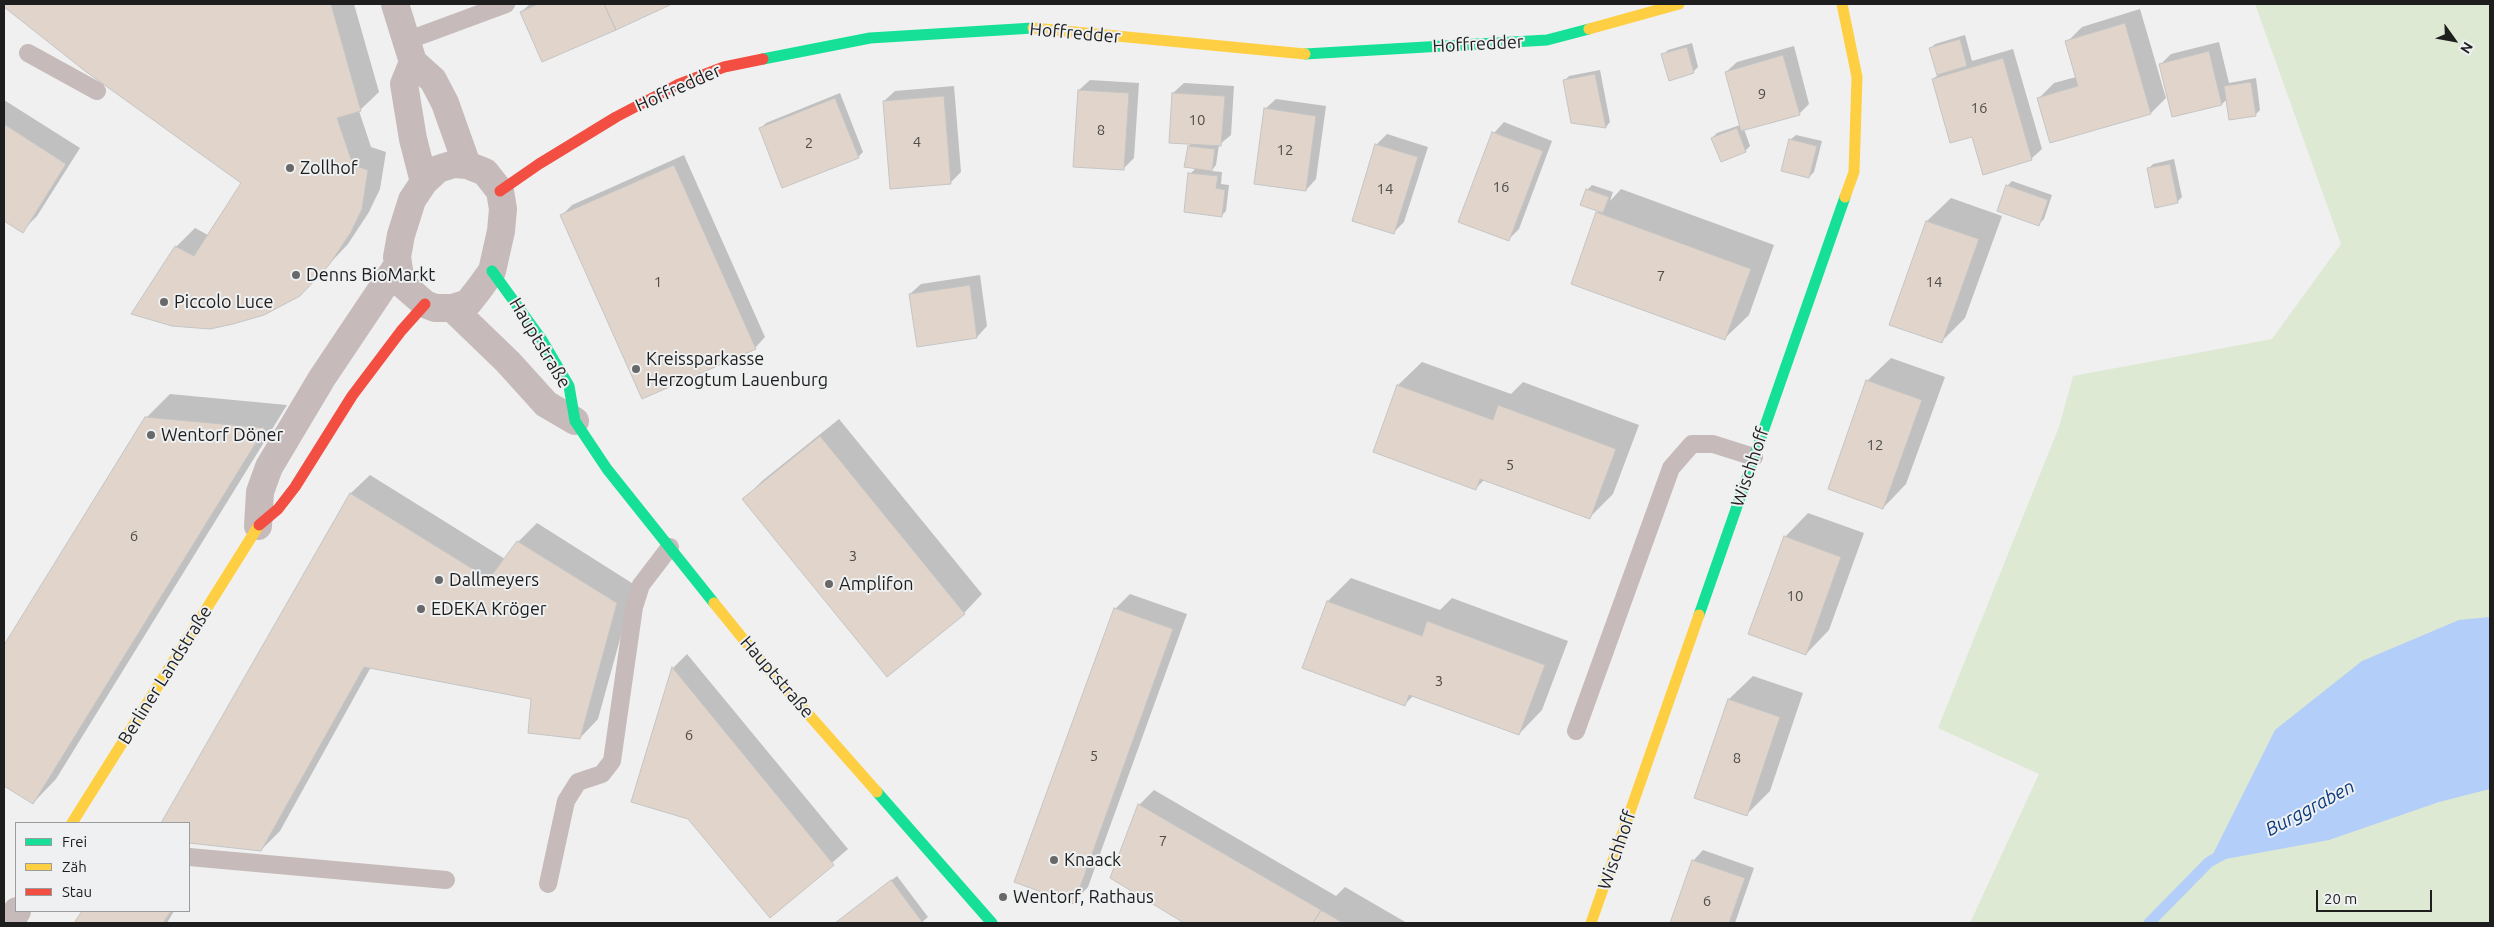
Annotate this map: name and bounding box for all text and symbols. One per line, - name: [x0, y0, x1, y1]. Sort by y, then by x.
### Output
- north arrow: [2429, 15, 2479, 65]
- street label: Hoffredder: [1029, 18, 1121, 48]
- street label: Hoffredder: [1432, 31, 1524, 57]
- text: N: [2457, 39, 2476, 57]
- street label: Hoffredder: [632, 60, 724, 116]
- house number: 9: [1758, 85, 1766, 103]
- house number: 16: [1971, 99, 1987, 117]
- house number: 10: [1189, 111, 1205, 129]
- house number: 8: [1097, 121, 1105, 139]
- house number: 4: [913, 133, 921, 151]
- house number: 2: [805, 134, 813, 152]
- house number: 12: [1277, 141, 1293, 159]
- place label: Zollhof: [300, 157, 358, 179]
- marker: Zollhof: [284, 162, 296, 174]
- house number: 16: [1493, 178, 1509, 196]
- house number: 14: [1377, 180, 1393, 198]
- place label: Denns BioMarkt: [306, 264, 435, 286]
- house number: 7: [1657, 267, 1665, 285]
- marker: Denns BioMarkt: [290, 269, 302, 281]
- house number: 1: [654, 273, 662, 291]
- house number: 14: [1926, 273, 1942, 291]
- place label: Piccolo Luce: [174, 291, 273, 313]
- street label: Hauptstraße: [505, 294, 575, 392]
- marker: Piccolo Luce: [158, 296, 170, 308]
- place label: Kreissparkasse Herzogtum Lauenburg: [646, 348, 828, 390]
- marker: Kreissparkasse Herzogtum Lauenburg: [630, 363, 642, 375]
- place label: Wentorf Döner: [161, 424, 283, 446]
- street label: Wischhoff: [1726, 425, 1774, 509]
- marker: Wentorf Döner: [145, 429, 157, 441]
- house number: 12: [1867, 436, 1883, 454]
- house number: 5: [1506, 456, 1514, 474]
- house number: 6: [130, 527, 138, 545]
- house number: 3: [849, 547, 857, 565]
- place label: Dallmeyers: [449, 569, 539, 591]
- place label: Amplifon: [839, 573, 914, 595]
- marker: Dallmeyers: [433, 574, 445, 586]
- marker: Amplifon: [823, 578, 835, 590]
- house number: 10: [1787, 587, 1803, 605]
- place label: EDEKA Kröger: [431, 598, 547, 620]
- street label: Berliner Landstraße: [114, 602, 216, 748]
- marker: EDEKA Kröger: [415, 603, 427, 615]
- street label: Hauptstraße: [736, 632, 818, 722]
- house number: 3: [1435, 672, 1443, 690]
- house number: 6: [685, 726, 693, 744]
- house number: 5: [1090, 747, 1098, 765]
- house number: 8: [1733, 749, 1741, 767]
- water label: Burggraben: [2262, 775, 2358, 841]
- street label: Wischhoff: [1593, 808, 1641, 892]
- legend: [15, 822, 190, 912]
- house number: 7: [1159, 832, 1167, 850]
- text: Frei: [62, 833, 87, 850]
- place label: Knaack: [1064, 849, 1121, 871]
- marker: Knaack: [1048, 854, 1060, 866]
- text: Zäh: [62, 858, 87, 875]
- scale bar: [2319, 880, 2435, 912]
- text: Stau: [62, 883, 92, 900]
- place label: Wentorf, Rathaus: [1013, 886, 1154, 908]
- text: 20 m: [2324, 890, 2357, 907]
- marker: Wentorf, Rathaus: [997, 891, 1009, 903]
- house number: 6: [1703, 892, 1711, 910]

